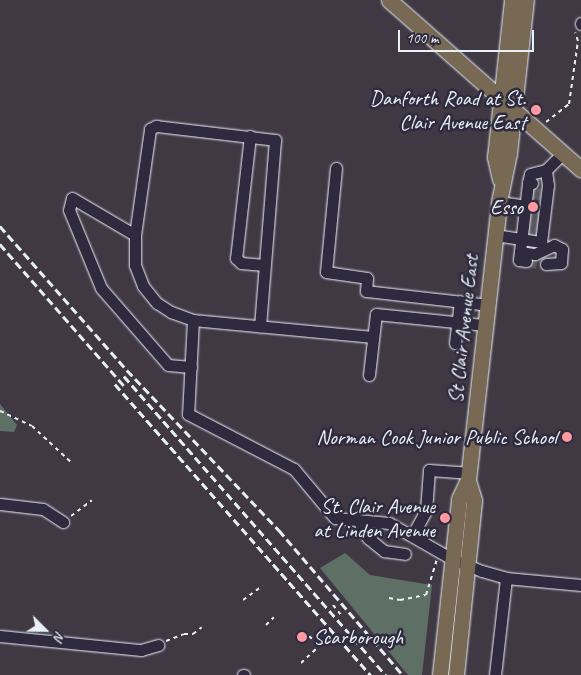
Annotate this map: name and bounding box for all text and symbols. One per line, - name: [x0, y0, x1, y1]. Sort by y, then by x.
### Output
- scale bar: [401, 20, 537, 52]
- text: 100 m: [406, 29, 438, 48]
- place label: Danforth Road at St. Clair Avenue East: [369, 85, 526, 135]
- marker: Danforth Road at St. Clair Avenue East: [530, 104, 542, 116]
- place label: Esso: [490, 194, 523, 220]
- marker: Esso: [527, 201, 539, 213]
- street label: St Clair Avenue East: [443, 253, 483, 405]
- place label: Norman Cook Junior Public School: [318, 424, 557, 450]
- marker: Norman Cook Junior Public School: [561, 431, 573, 443]
- place label: St. Clair Avenue at Linden Avenue: [313, 493, 435, 543]
- marker: St. Clair Avenue at Linden Avenue: [439, 512, 451, 524]
- north arrow: [20, 605, 70, 655]
- place label: Scarborough: [313, 624, 403, 650]
- text: N: [50, 629, 69, 643]
- marker: Scarborough: [295, 630, 309, 644]

